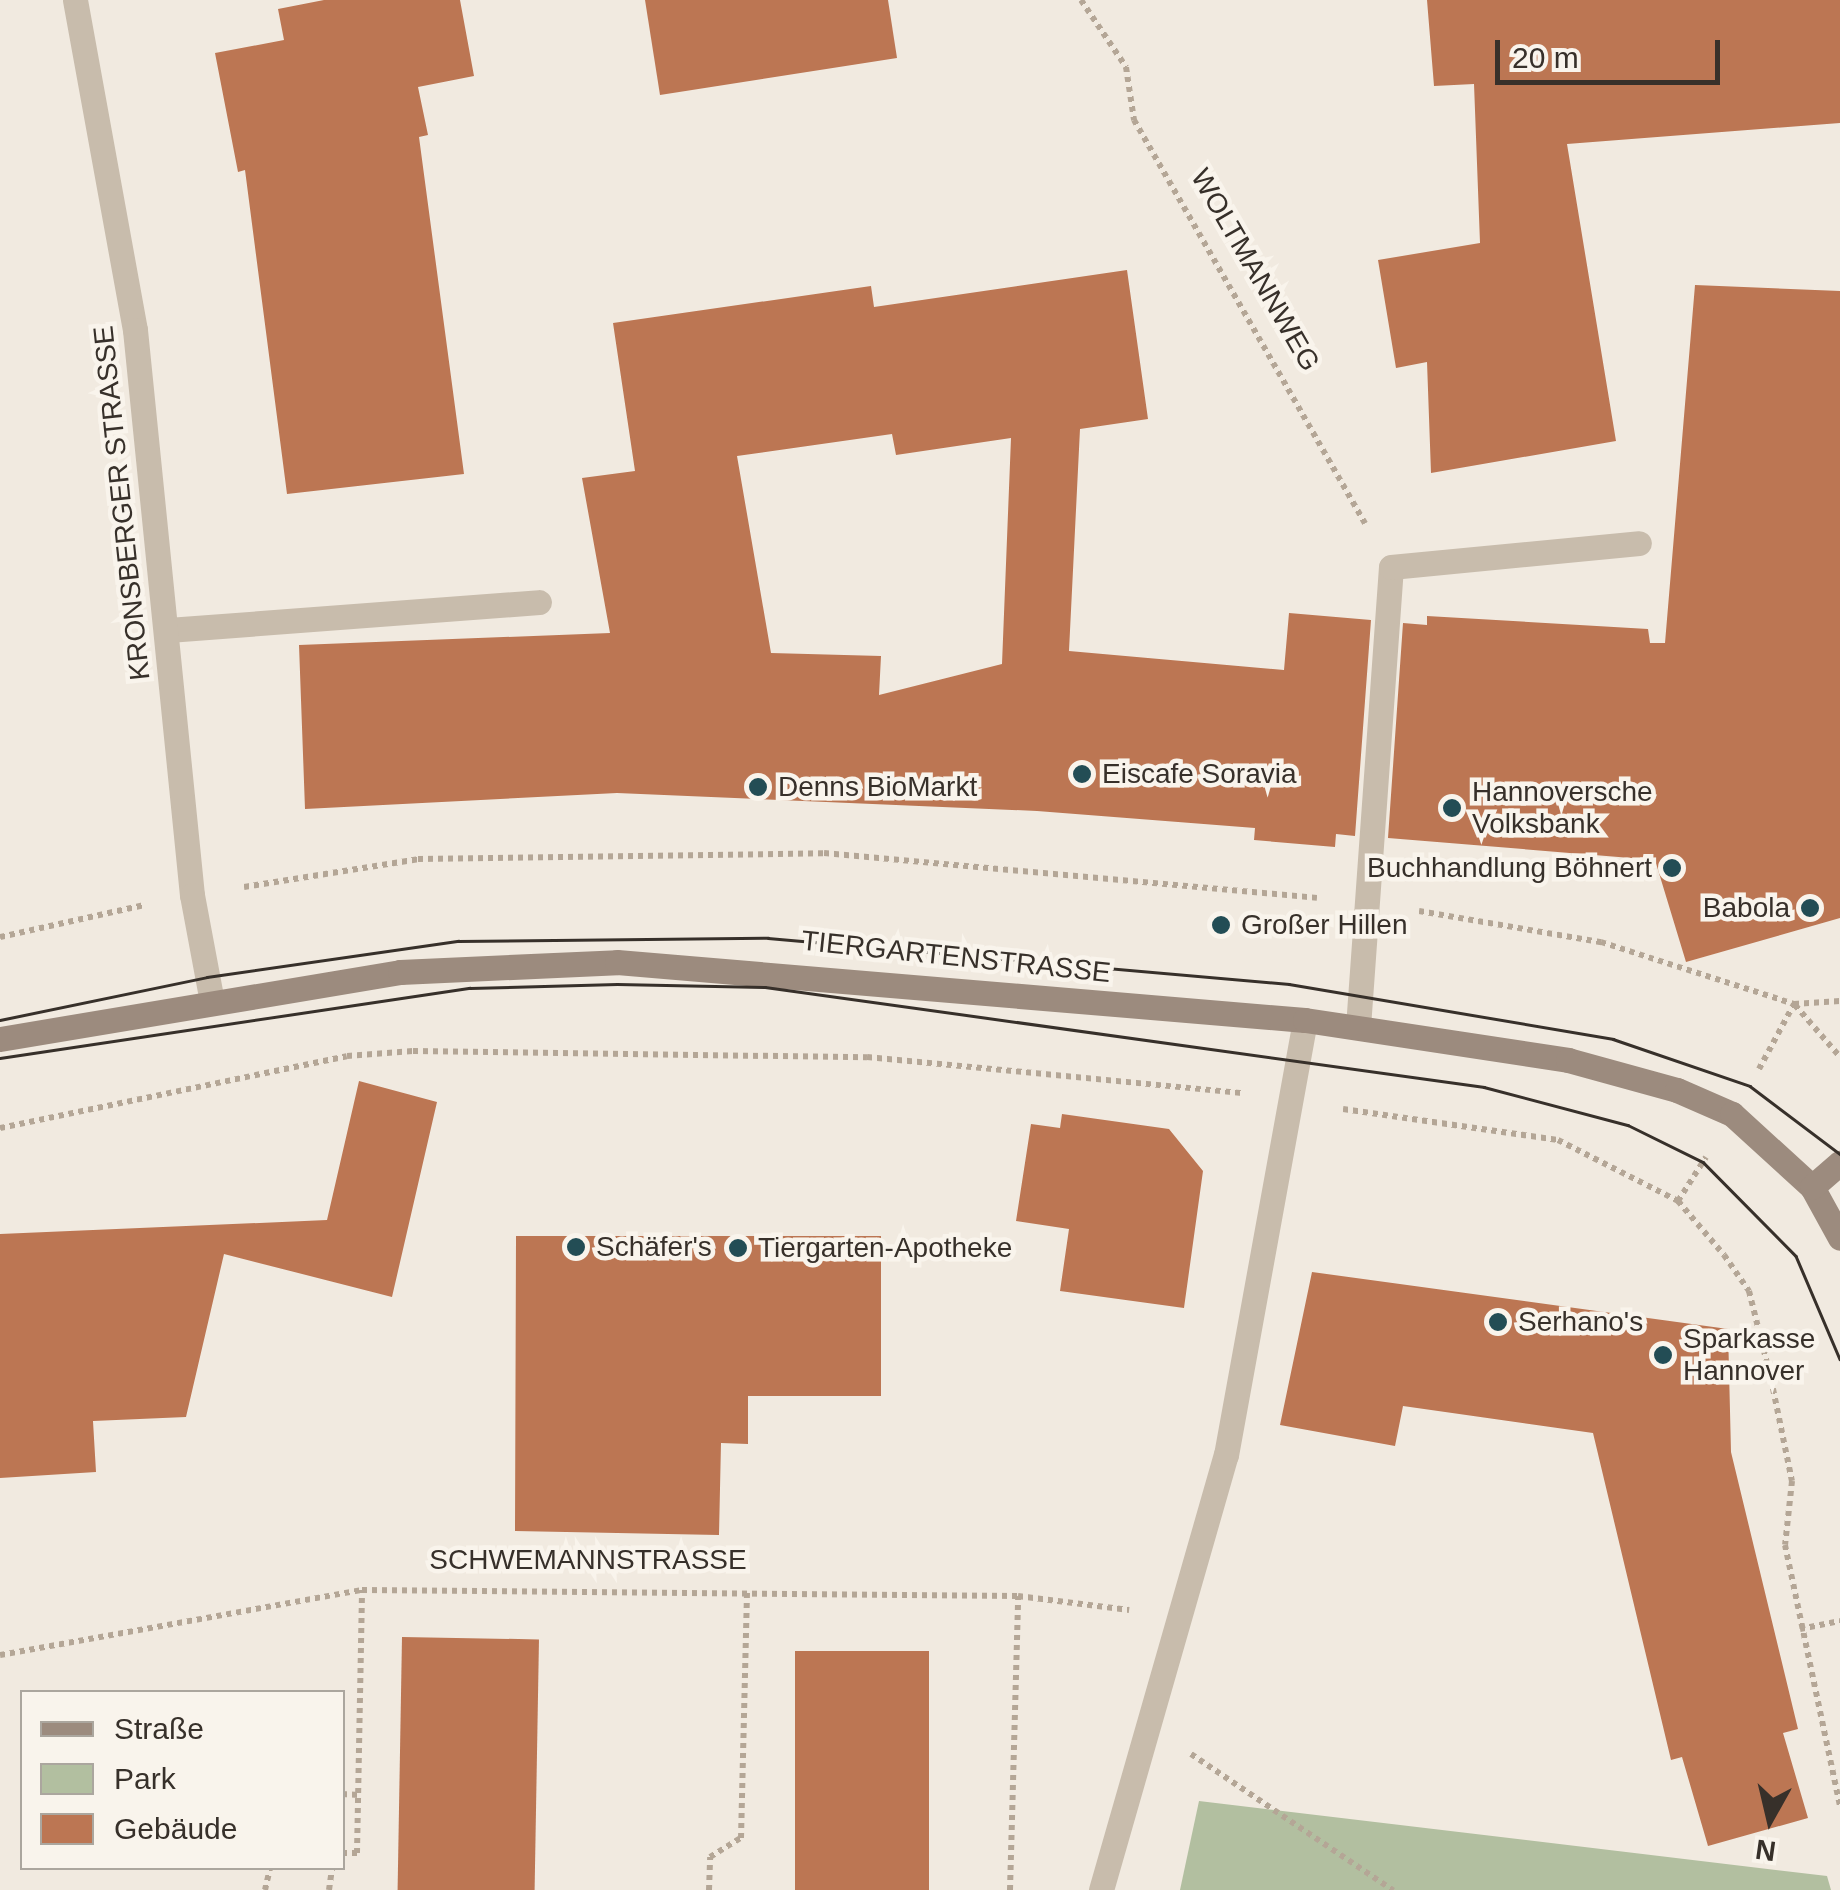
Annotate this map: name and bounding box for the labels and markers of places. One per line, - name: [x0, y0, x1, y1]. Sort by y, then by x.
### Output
- place label: Eiscafe Soravia: [1102, 757, 1297, 791]
- marker: Eiscafe Soravia: [1071, 763, 1093, 785]
- place label: Denns BioMarkt: [778, 770, 977, 804]
- place label: Hannoversche Volksbank: [1472, 775, 1653, 841]
- marker: Denns BioMarkt: [747, 776, 769, 798]
- marker: Hannoversche Volksbank: [1441, 797, 1463, 819]
- place label: Buchhandlung Böhnert: [1367, 851, 1652, 885]
- marker: Buchhandlung Böhnert: [1661, 857, 1683, 879]
- place label: Babola: [1703, 891, 1790, 925]
- marker: Babola: [1799, 897, 1821, 919]
- place label: Großer Hillen: [1241, 908, 1407, 942]
- marker: Großer Hillen: [1210, 914, 1232, 936]
- place label: Schäfer's: [596, 1230, 712, 1264]
- place label: Tiergarten-Apotheke: [758, 1231, 1012, 1265]
- marker: Schäfer's: [565, 1236, 587, 1258]
- marker: Tiergarten-Apotheke: [727, 1237, 749, 1259]
- place label: Serhano's: [1518, 1305, 1643, 1339]
- marker: Serhano's: [1487, 1311, 1509, 1333]
- place label: Sparkasse Hannover: [1683, 1322, 1815, 1388]
- marker: Sparkasse Hannover: [1652, 1344, 1674, 1366]

